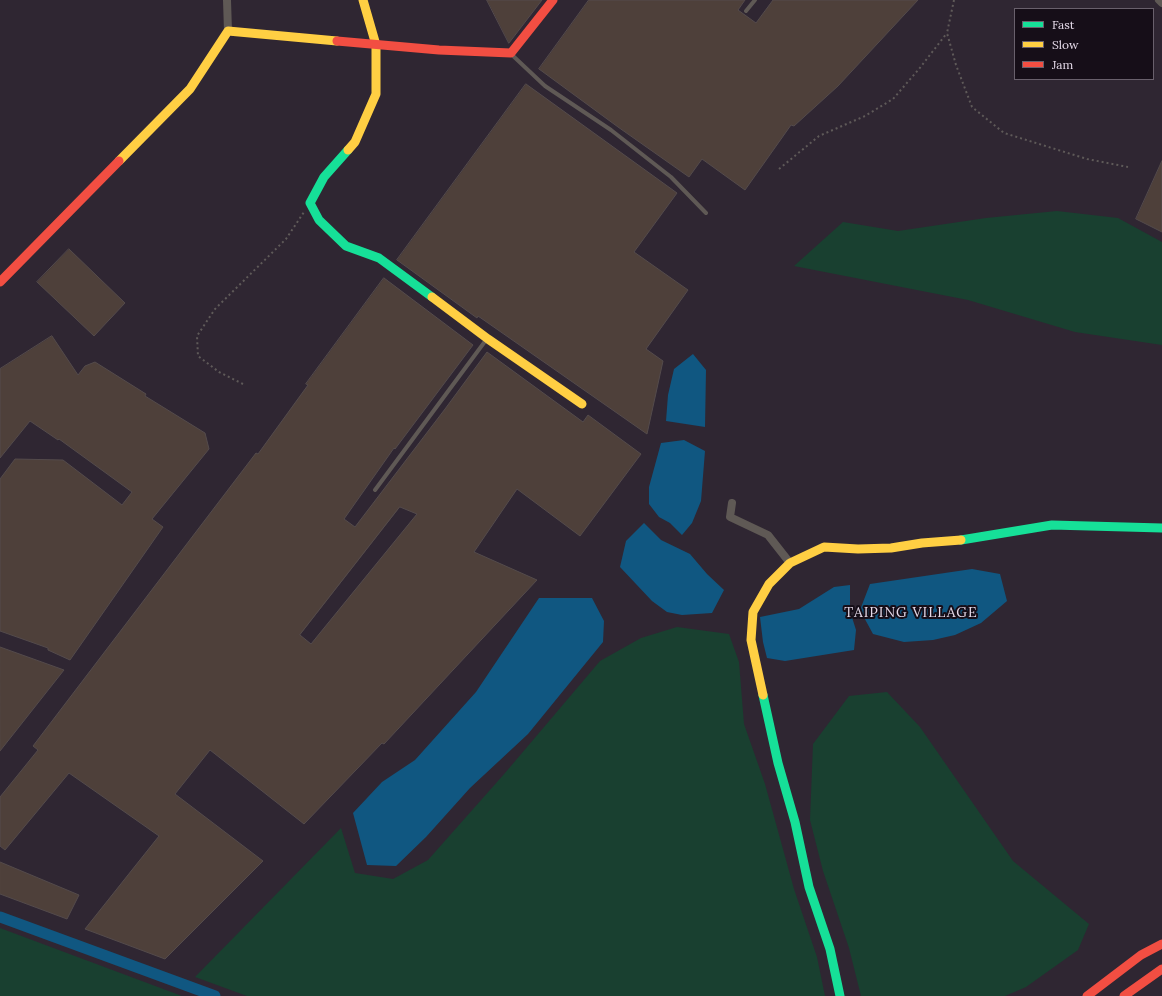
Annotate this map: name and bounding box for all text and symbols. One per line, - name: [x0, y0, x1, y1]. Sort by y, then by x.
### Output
- legend: [1014, 8, 1154, 80]
- text: Fast: [1052, 17, 1075, 32]
- text: Slow: [1052, 37, 1079, 52]
- text: Jam: [1052, 57, 1073, 72]
- district label: TAIPING VILLAGE: [844, 605, 978, 621]

